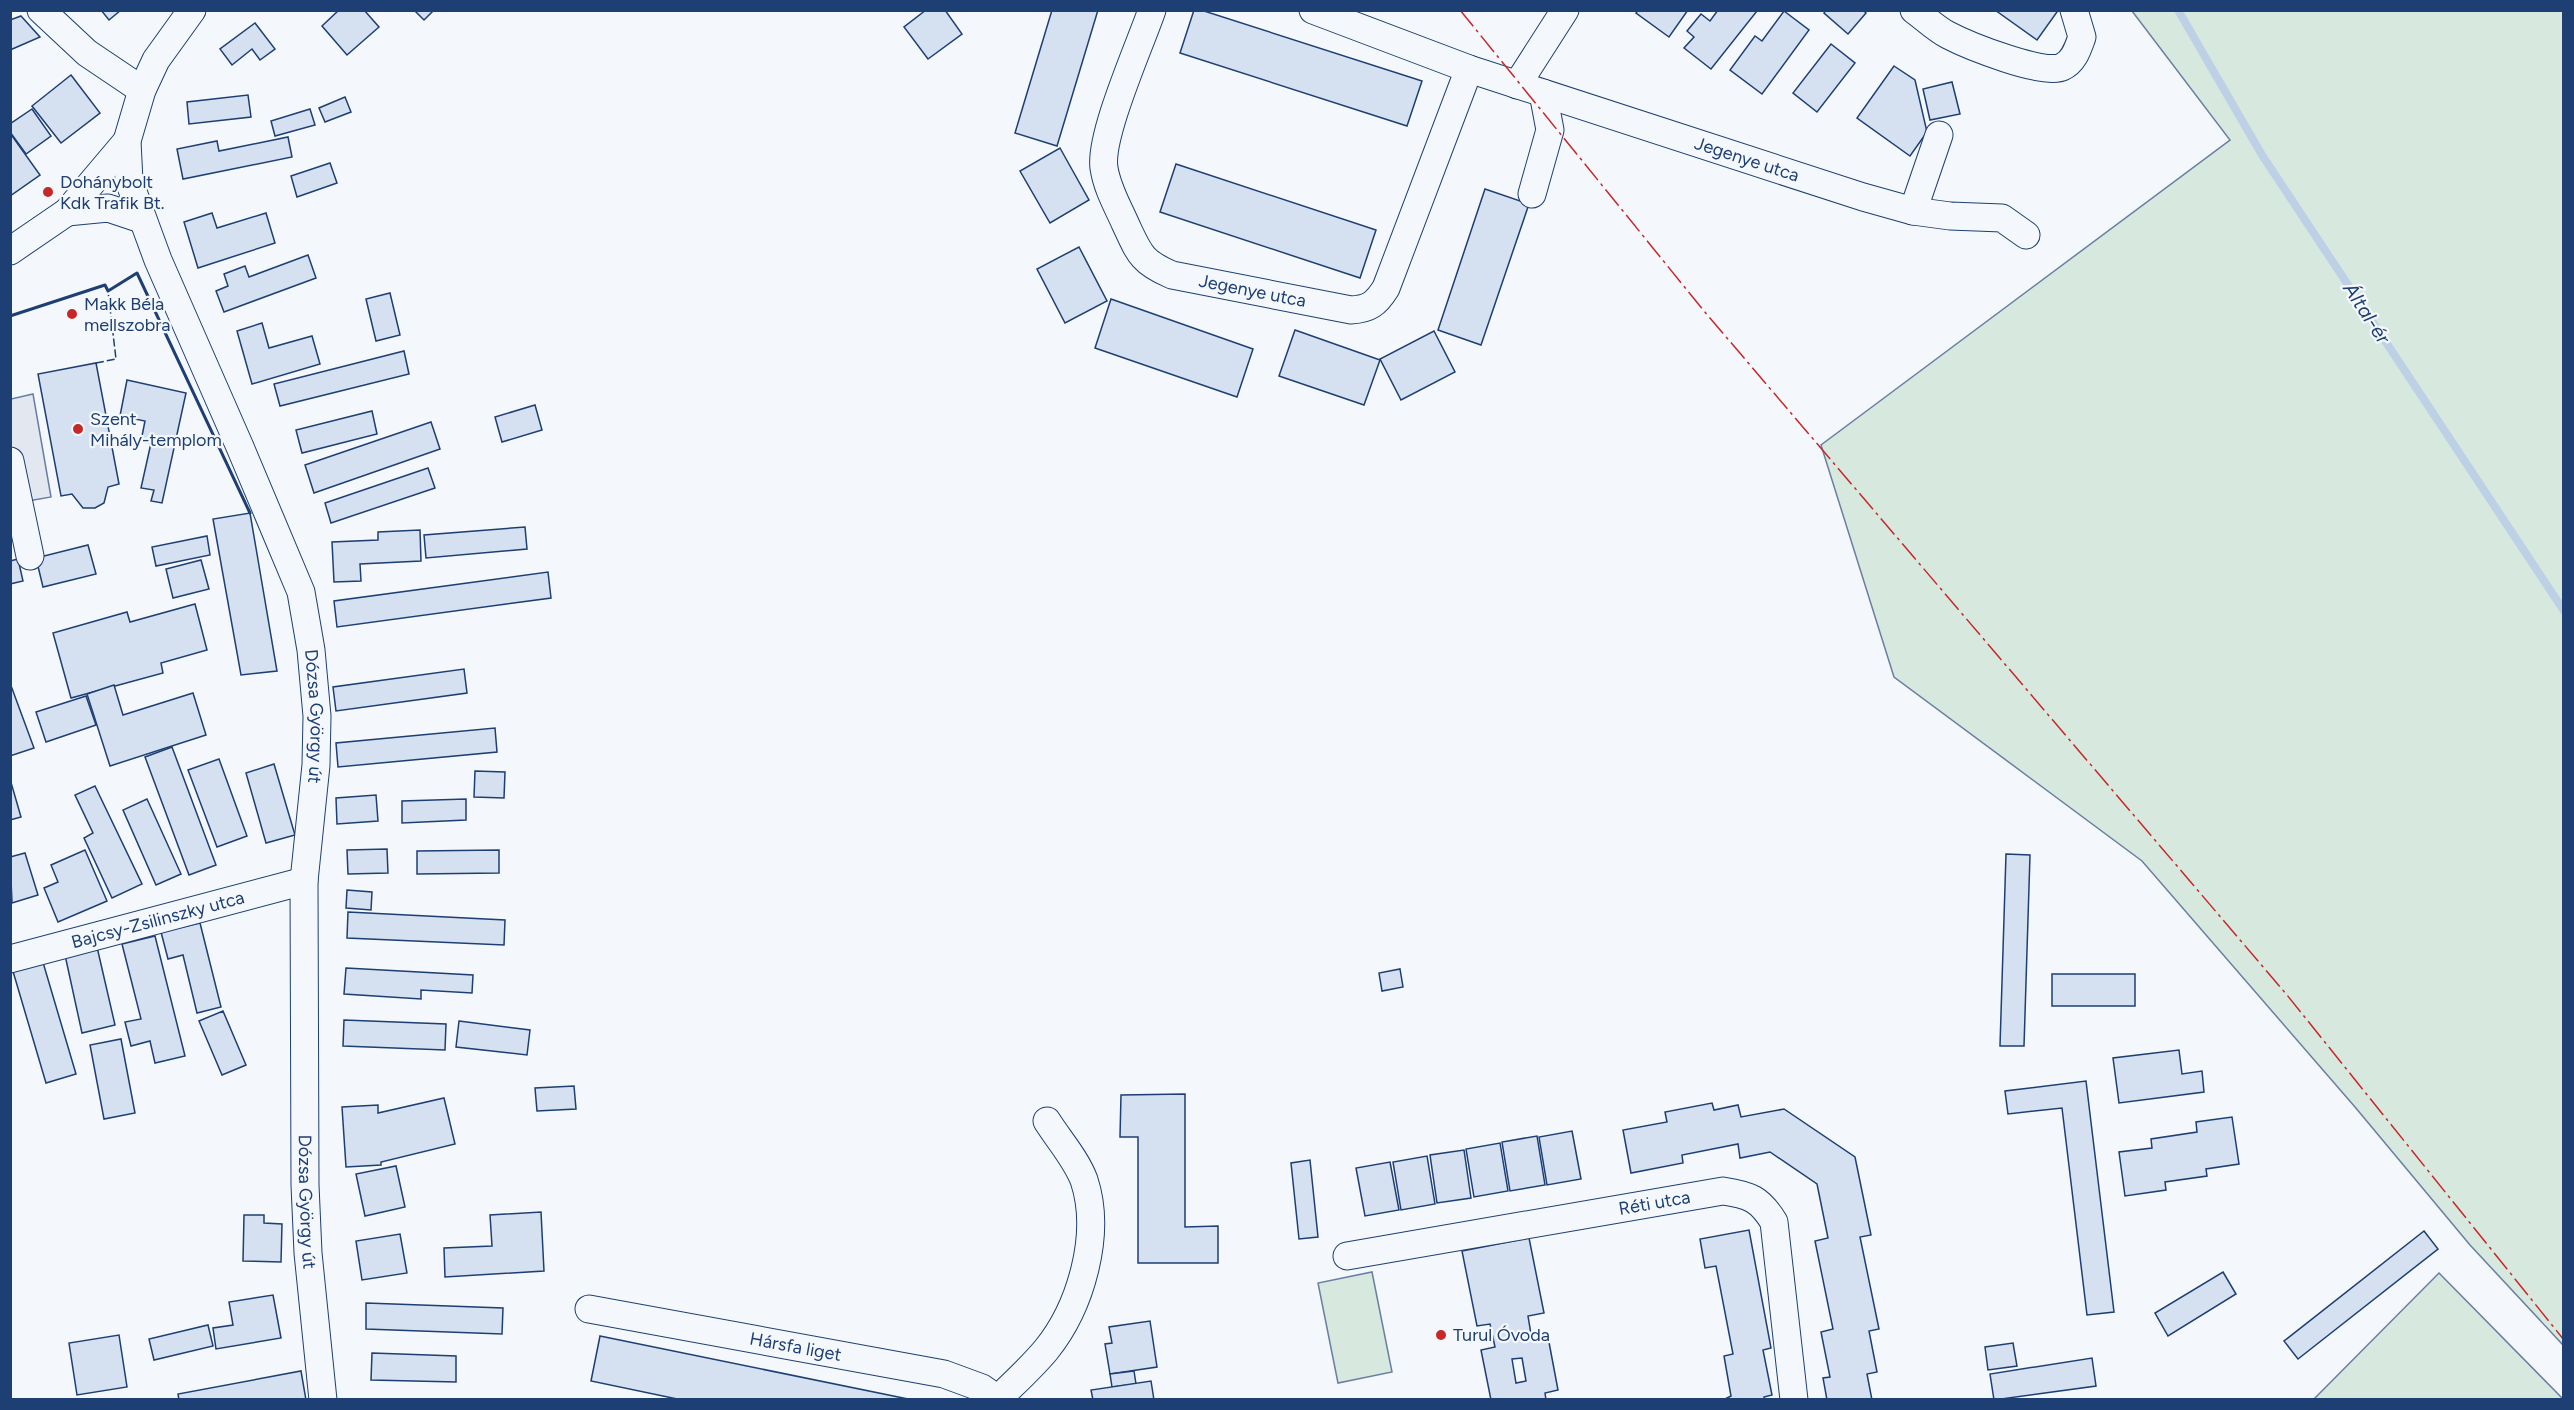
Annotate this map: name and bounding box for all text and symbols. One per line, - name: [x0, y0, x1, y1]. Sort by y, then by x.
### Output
- street label: Jegenye utca: [1692, 132, 1802, 187]
- place label: Dohánybolt Kdk Trafik Bt.: [60, 171, 164, 214]
- marker: Dohánybolt Kdk Trafik Bt.: [41, 185, 55, 199]
- street label: Jegenye utca: [1197, 270, 1308, 312]
- water label: Által-ér: [2338, 277, 2396, 349]
- place label: Makk Béla mellszobra: [84, 293, 171, 336]
- marker: Makk Béla mellszobra: [65, 307, 79, 321]
- place label: Szent Mihály-templom: [90, 408, 222, 451]
- marker: Szent Mihály-templom: [71, 422, 85, 436]
- street label: Dózsa György út: [300, 648, 328, 785]
- street label: Bajcsy-Zsilinszky utca: [69, 886, 247, 953]
- street label: Dózsa György út: [294, 1134, 321, 1270]
- street label: Réti utca: [1617, 1186, 1692, 1220]
- place label: Turul Óvoda: [1453, 1324, 1550, 1346]
- street label: Hársfa liget: [748, 1328, 843, 1366]
- marker: Turul Óvoda: [1434, 1328, 1448, 1342]

